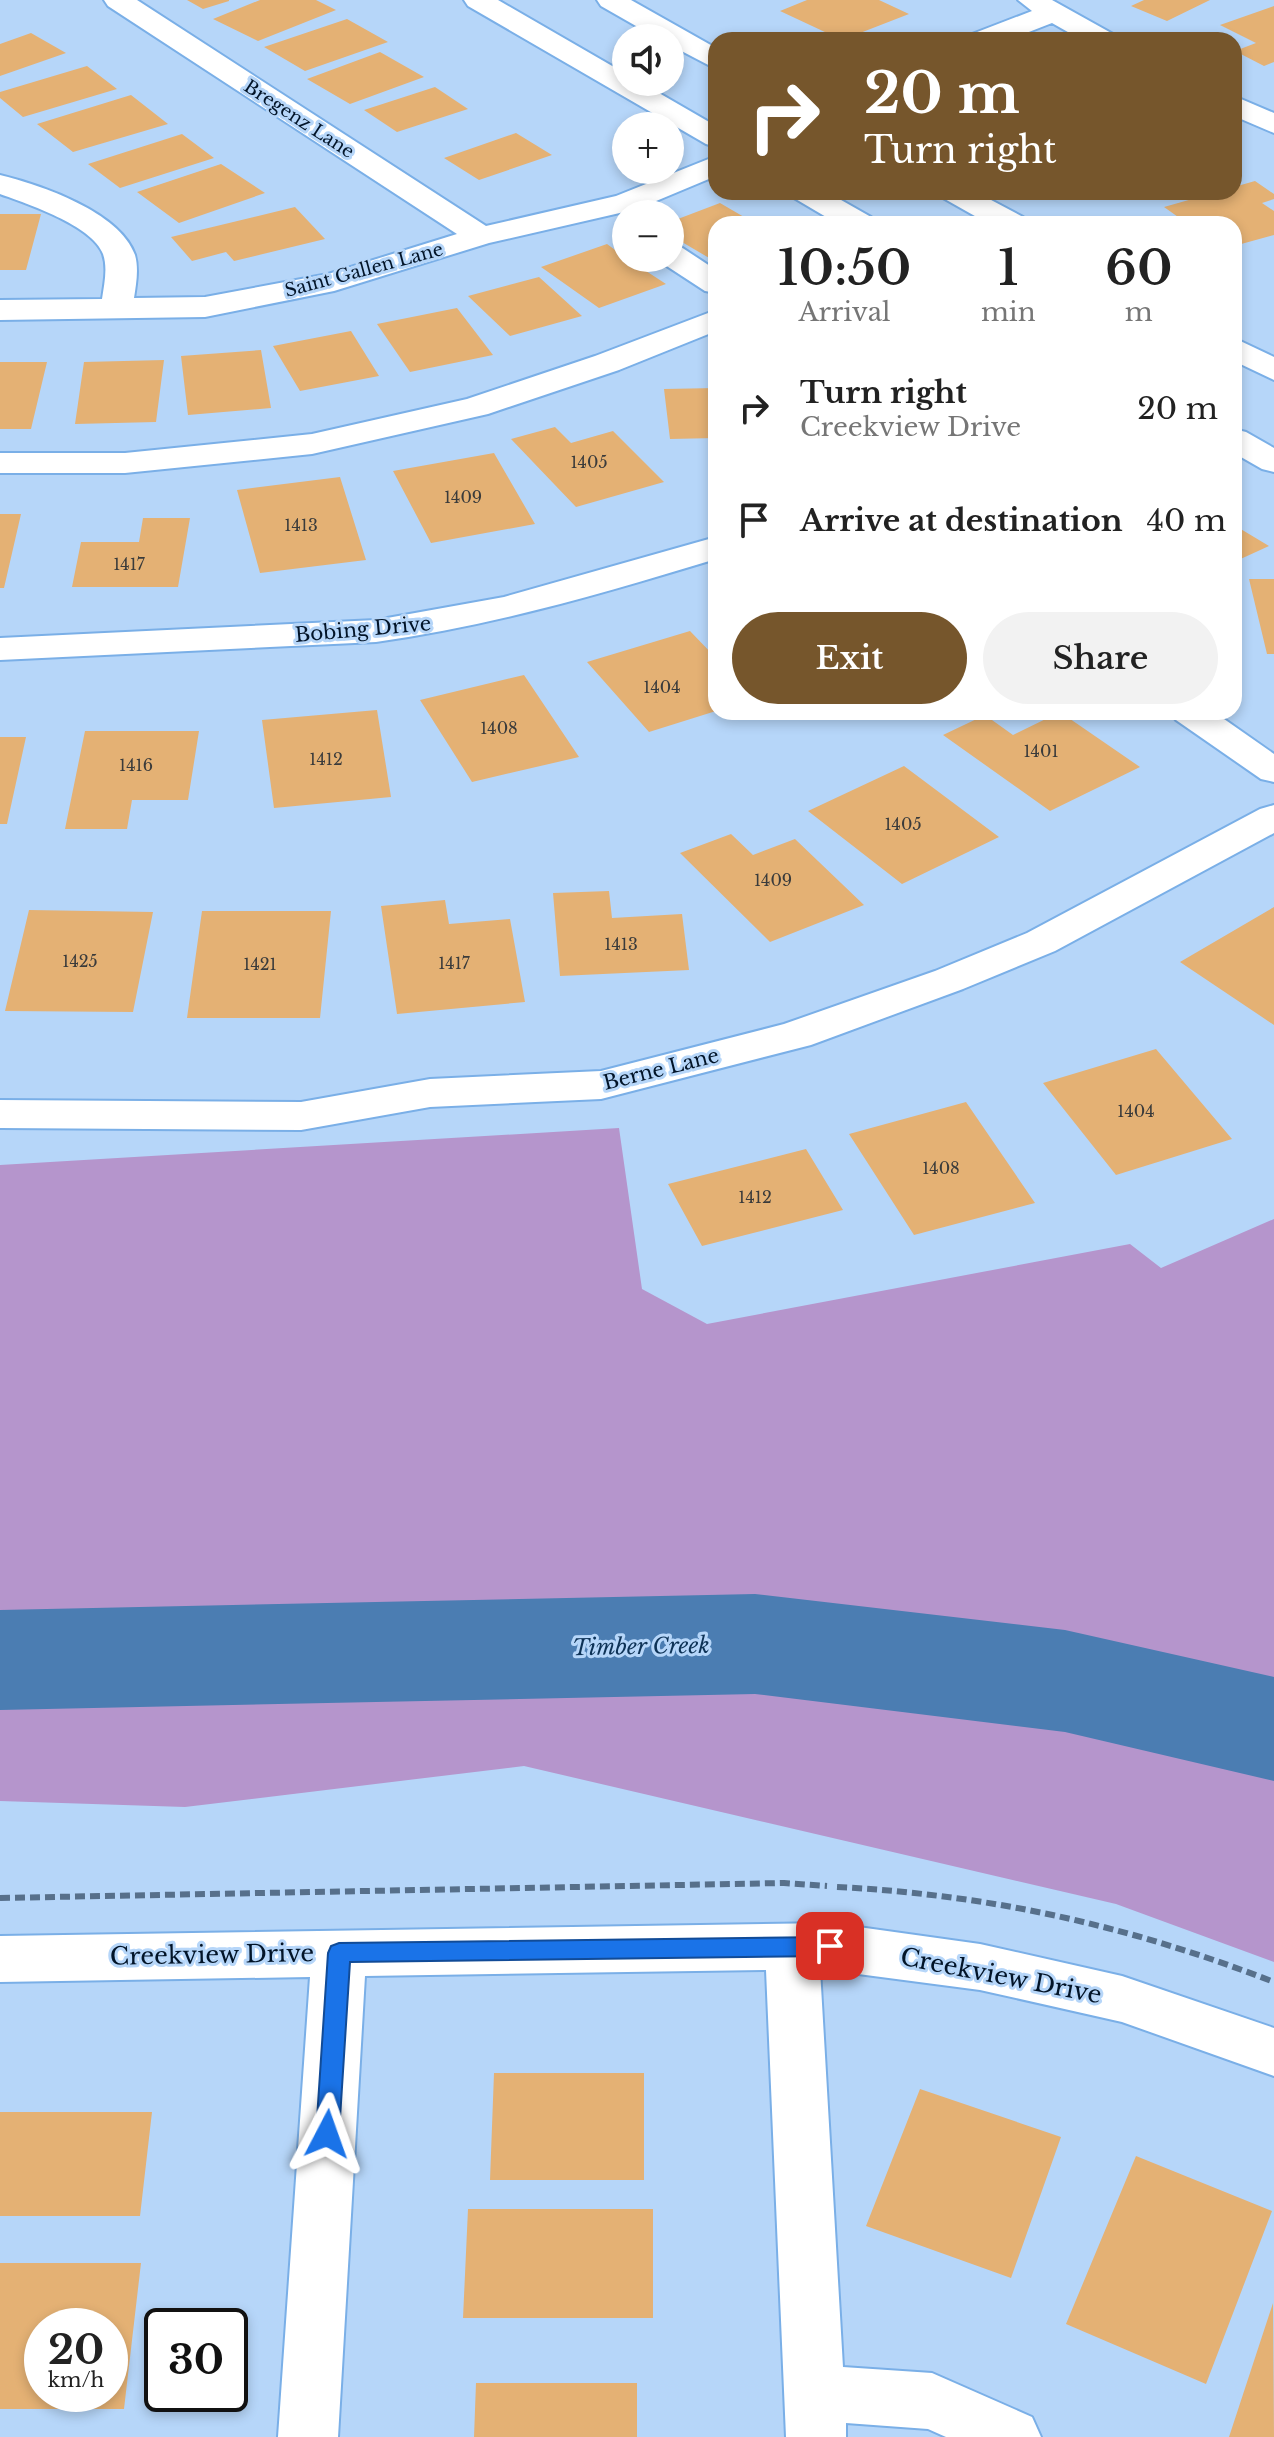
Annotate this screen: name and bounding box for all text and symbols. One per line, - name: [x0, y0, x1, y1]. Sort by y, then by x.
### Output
- map controls: [612, 24, 684, 272]
- button: sound: [612, 24, 684, 96]
- text: 20 m: [864, 59, 1020, 128]
- icon: right: [732, 64, 836, 168]
- street label: Bregenz Lane: [240, 75, 358, 163]
- button: +: [612, 112, 684, 184]
- text: Turn right: [864, 128, 1057, 173]
- button: −: [612, 200, 684, 272]
- street label: Saint Gallen Lane: [282, 238, 446, 302]
- text: 10:50: [777, 238, 912, 298]
- text: 1: [998, 238, 1019, 298]
- text: 60: [1105, 238, 1173, 298]
- text: Arrival: [798, 296, 891, 328]
- text: min: [981, 296, 1036, 328]
- text: m: [1125, 296, 1153, 328]
- text: Turn right: [800, 374, 967, 411]
- icon: right: [732, 386, 776, 430]
- text: 20 m: [1137, 390, 1218, 427]
- text: Creekview Drive: [800, 411, 1021, 443]
- house number: 1405: [570, 452, 608, 472]
- house number: 1409: [444, 487, 482, 507]
- icon: arrive: [732, 498, 776, 542]
- text: Arrive at destination: [800, 502, 1123, 539]
- text: 40 m: [1147, 502, 1226, 539]
- house number: 1413: [284, 515, 318, 535]
- house number: 1417: [113, 554, 146, 574]
- street label: Bobing Drive: [294, 611, 432, 647]
- button: Exit: [732, 612, 967, 704]
- button: Share: [983, 612, 1218, 704]
- house number: 1404: [643, 677, 681, 697]
- house number: 1408: [480, 718, 518, 738]
- house number: 1401: [1023, 741, 1059, 761]
- house number: 1412: [309, 749, 343, 769]
- house number: 1416: [119, 755, 153, 775]
- house number: 1405: [884, 814, 922, 834]
- house number: 1409: [754, 870, 792, 890]
- house number: 1413: [604, 934, 638, 954]
- house number: 1425: [62, 951, 98, 971]
- house number: 1417: [438, 953, 471, 973]
- house number: 1421: [243, 954, 277, 974]
- street label: Berne Lane: [601, 1043, 721, 1095]
- house number: 1404: [1117, 1101, 1155, 1121]
- house number: 1408: [922, 1158, 960, 1178]
- house number: 1412: [738, 1187, 772, 1207]
- water label: Timber Creek: [572, 1632, 710, 1661]
- pin: [796, 1912, 864, 1980]
- icon: arrive: [808, 1924, 852, 1968]
- street label: Creekview Drive: [110, 1938, 314, 1971]
- street label: Creekview Drive: [898, 1942, 1104, 2009]
- position arrow: [285, 2092, 369, 2176]
- speed limit sign: 30: [144, 2308, 248, 2412]
- text: 20: [48, 2325, 104, 2375]
- text: km/h: [48, 2368, 104, 2392]

